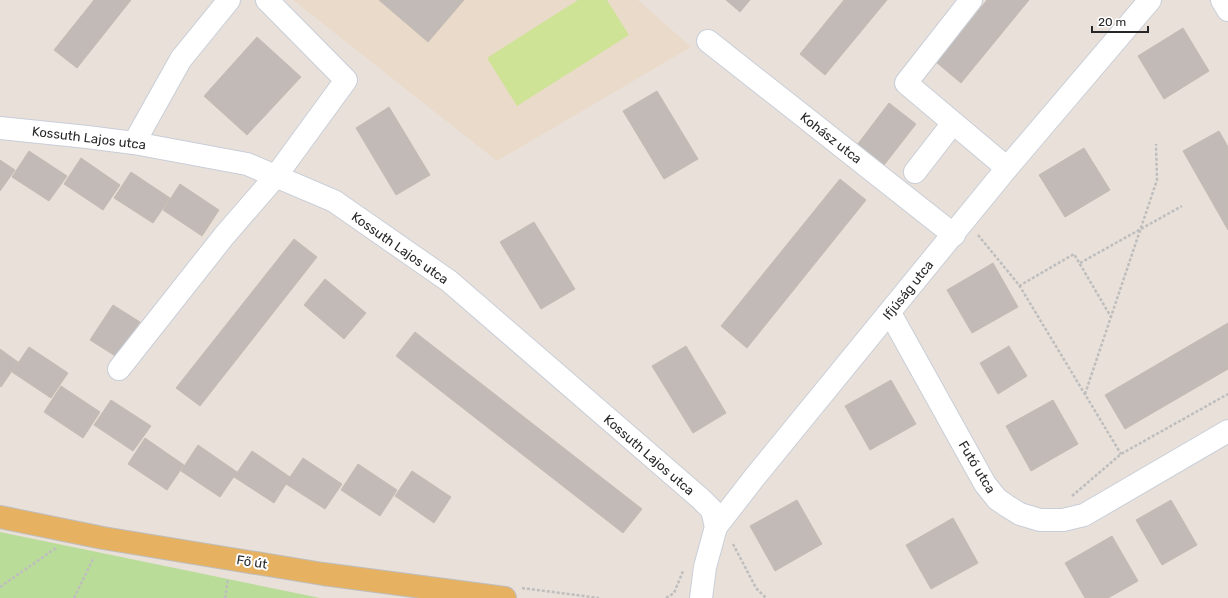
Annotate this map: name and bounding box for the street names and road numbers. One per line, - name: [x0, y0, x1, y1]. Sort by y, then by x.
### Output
- street label: Kohász utca: [797, 109, 865, 167]
- street label: Kossuth Lajos utca: [31, 124, 147, 152]
- street label: Kossuth Lajos utca: [349, 209, 451, 287]
- street label: Ifjúság utca: [880, 257, 937, 323]
- street label: Kossuth Lajos utca: [601, 412, 697, 498]
- street label: Futó utca: [956, 438, 998, 496]
- street label: Fő út: [236, 552, 268, 572]

